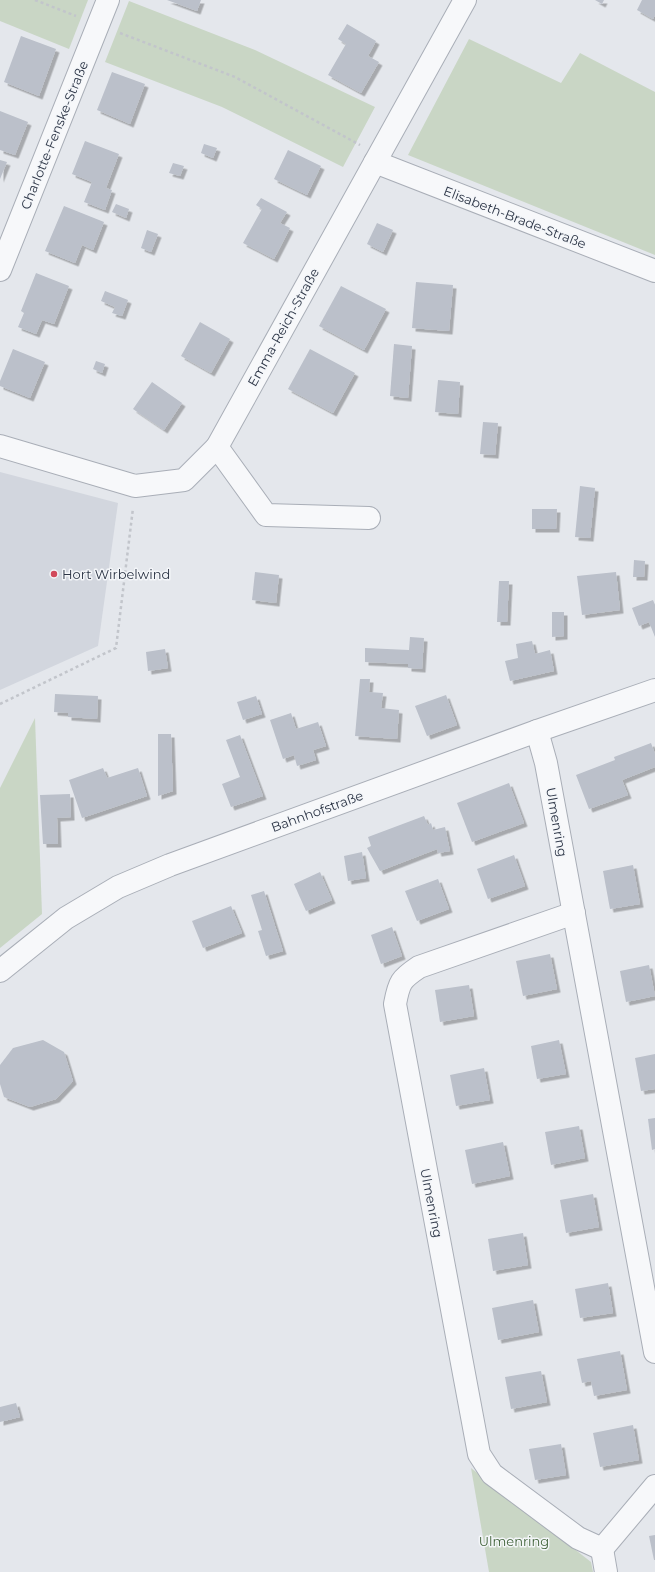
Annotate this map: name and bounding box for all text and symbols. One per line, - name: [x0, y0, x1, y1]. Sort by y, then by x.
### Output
- street label: Charlotte-Fenske-Straße: [17, 58, 91, 212]
- street label: Elisabeth-Brade-Straße: [442, 182, 589, 252]
- street label: Emma-Reich-Straße: [244, 265, 322, 389]
- place label: Hort Wirbelwind: [62, 566, 170, 582]
- marker: Hort Wirbelwind: [49, 569, 59, 579]
- street label: Ulmenring: [543, 786, 571, 858]
- street label: Bahnhofstraße: [269, 787, 365, 835]
- street label: Ulmenring: [417, 1167, 447, 1239]
- park label: Ulmenring: [479, 1533, 549, 1549]

